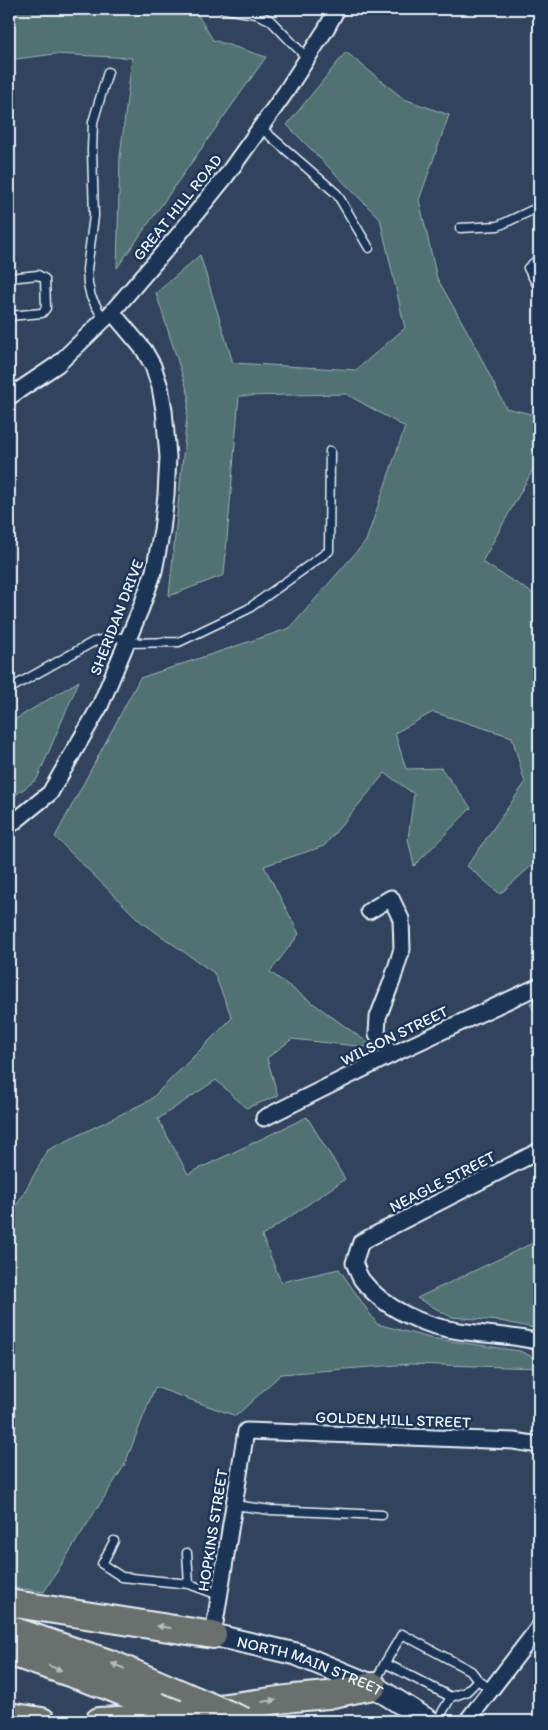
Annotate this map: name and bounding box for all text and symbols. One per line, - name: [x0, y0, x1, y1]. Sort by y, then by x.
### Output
- street label: GREAT HILL ROAD: [129, 150, 226, 264]
- street label: SHERIDAN DRIVE: [86, 556, 147, 678]
- street label: WILSON STREET: [337, 1001, 451, 1070]
- street label: NEAGLE STREET: [386, 1147, 498, 1216]
- street label: GOLDEN HILL STREET: [315, 1407, 471, 1432]
- street label: HOPKINS STREET: [193, 1467, 232, 1593]
- one-way arrow: [156, 1623, 172, 1631]
- street label: NORTH MAIN STREET: [235, 1632, 387, 1700]
- one-way arrow: [111, 1662, 125, 1670]
- one-way arrow: [48, 1664, 63, 1672]
- one-way arrow: [261, 1697, 277, 1705]

